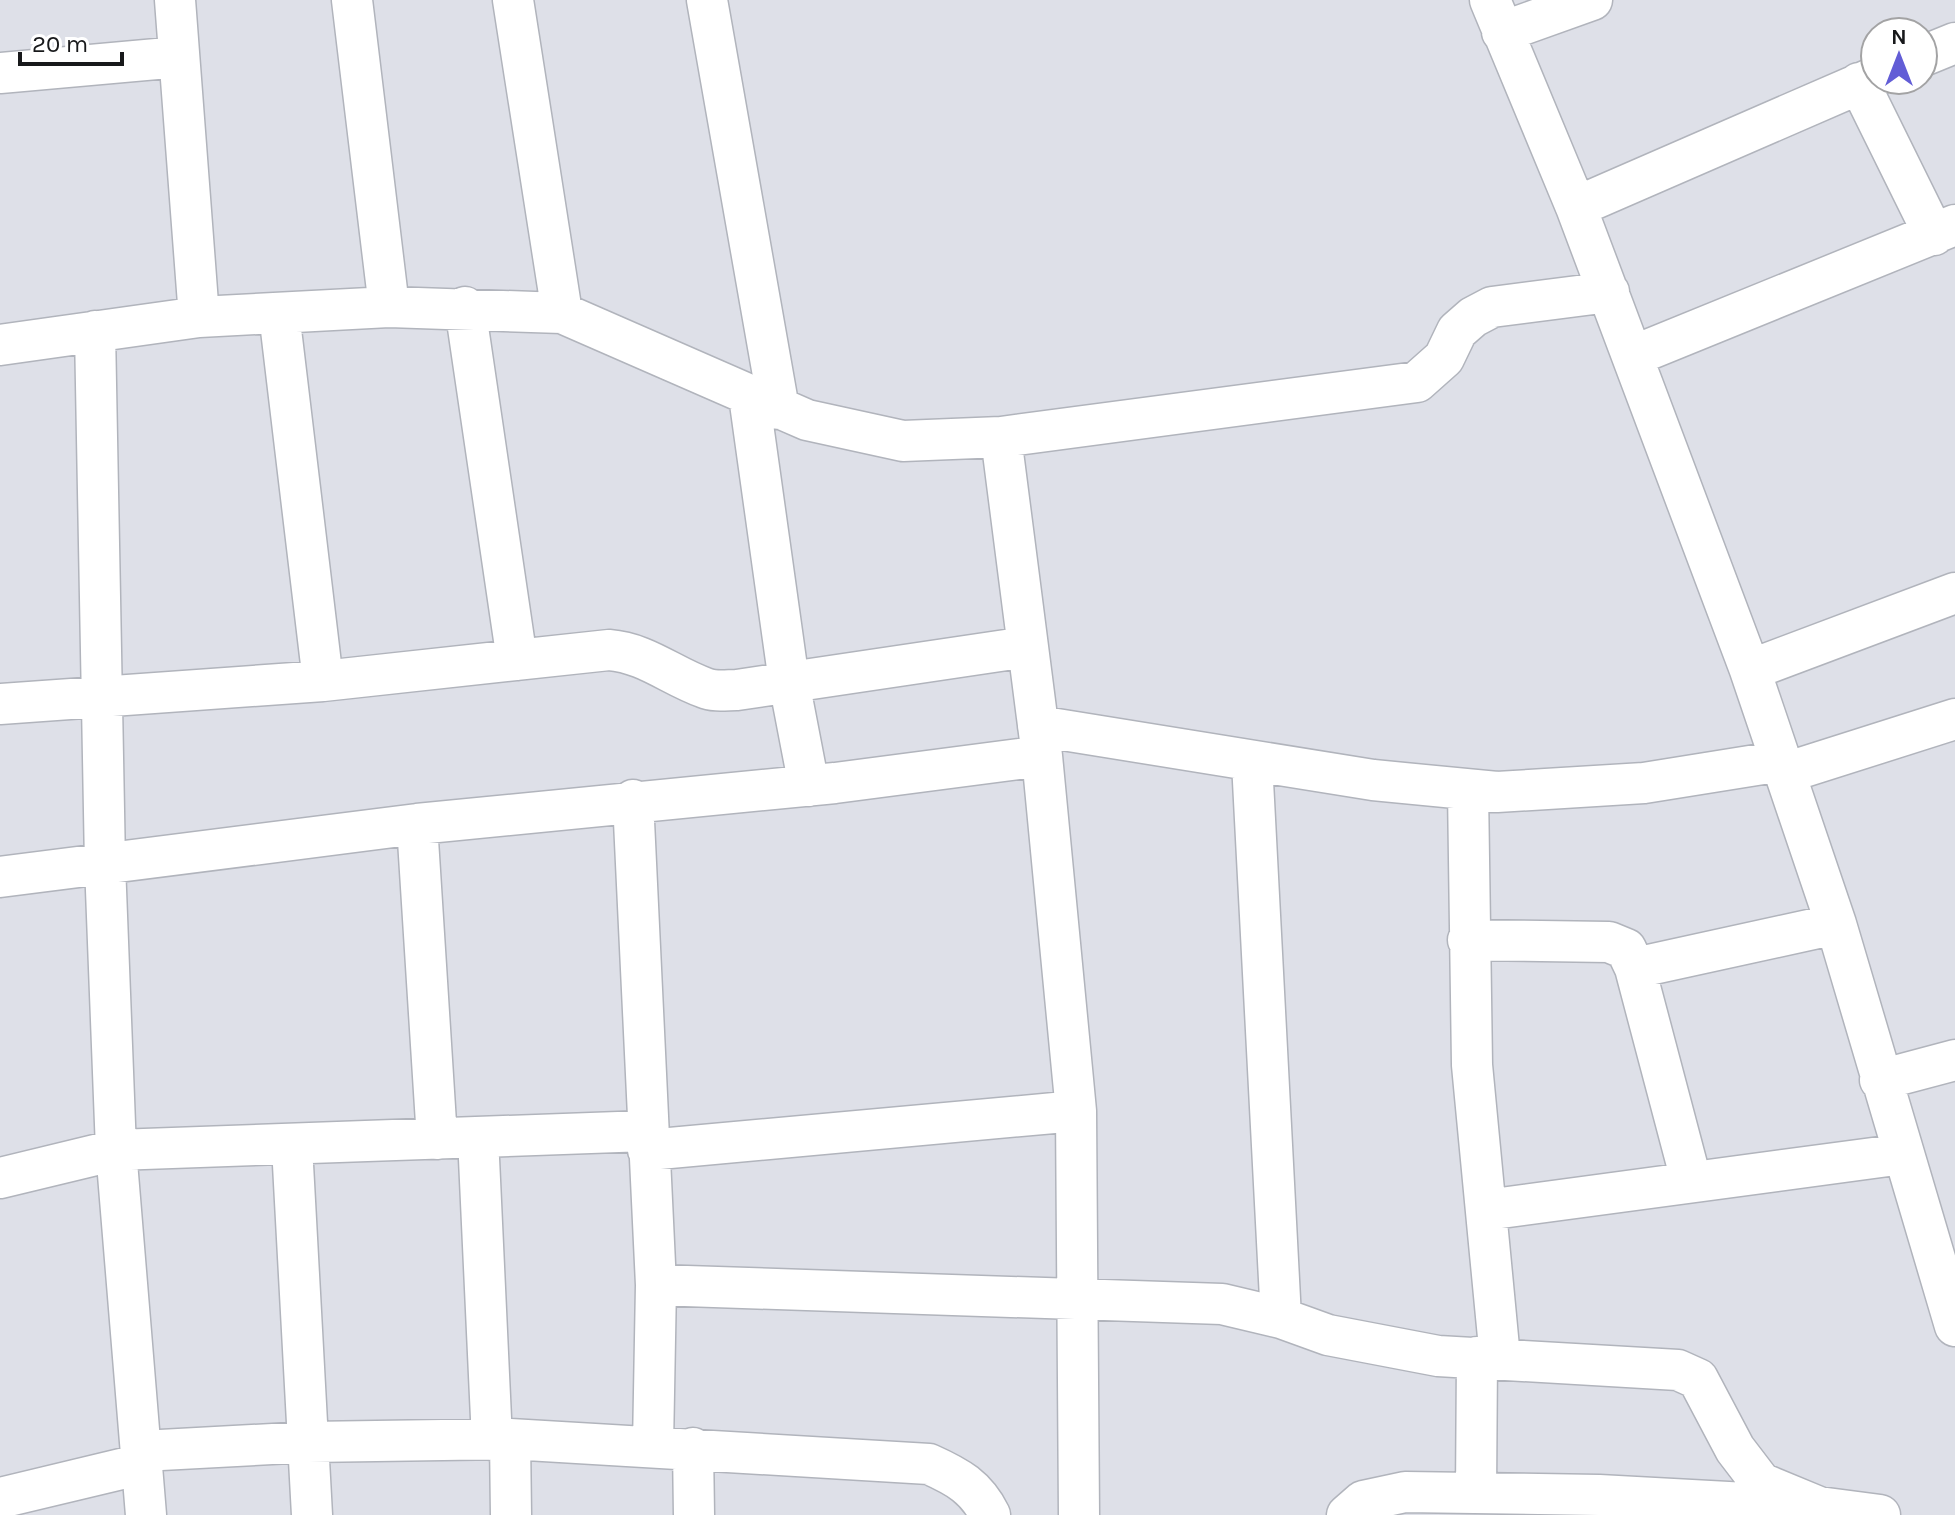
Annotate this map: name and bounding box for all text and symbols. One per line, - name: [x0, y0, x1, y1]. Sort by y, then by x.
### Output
- scale bar: [20, 16, 122, 66]
- north arrow: [1859, 16, 1939, 96]
- text: N: [1891, 24, 1907, 50]
- text: 20 m: [32, 30, 88, 58]

